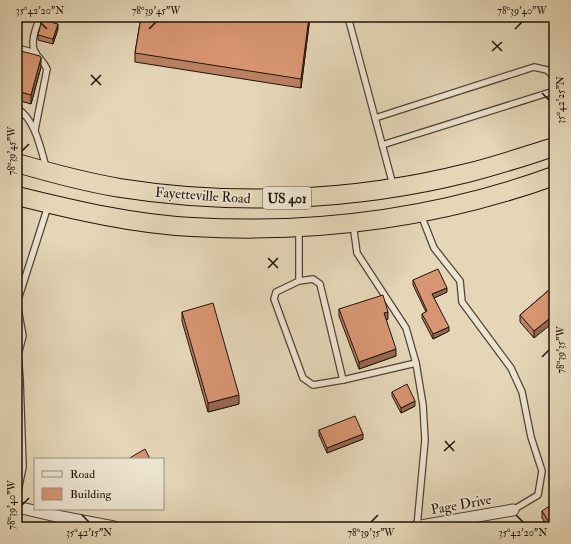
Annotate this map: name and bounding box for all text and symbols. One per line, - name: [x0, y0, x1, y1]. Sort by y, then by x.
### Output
- text: 35°42'20"N: [16, 5, 64, 17]
- text: 78°39'45"W: [132, 5, 181, 17]
- text: 78°39'40"W: [497, 5, 548, 17]
- text: 35°42'25"N: [555, 76, 567, 124]
- text: 78°39'45"W: [6, 126, 18, 175]
- street label: Fayetteville Road: [155, 184, 251, 208]
- road number: US 401: [263, 187, 311, 209]
- text: 78°39'35"W: [555, 326, 567, 374]
- legend: [34, 458, 164, 510]
- text: Road: [70, 467, 95, 482]
- text: 78°39'40"W: [6, 479, 18, 530]
- text: Building: [70, 487, 113, 502]
- street label: Page Drive: [429, 491, 493, 518]
- text: 35°42'15"N: [66, 527, 112, 539]
- text: 78°39'35"W: [347, 527, 395, 539]
- text: 35°42'20"N: [499, 527, 547, 539]

